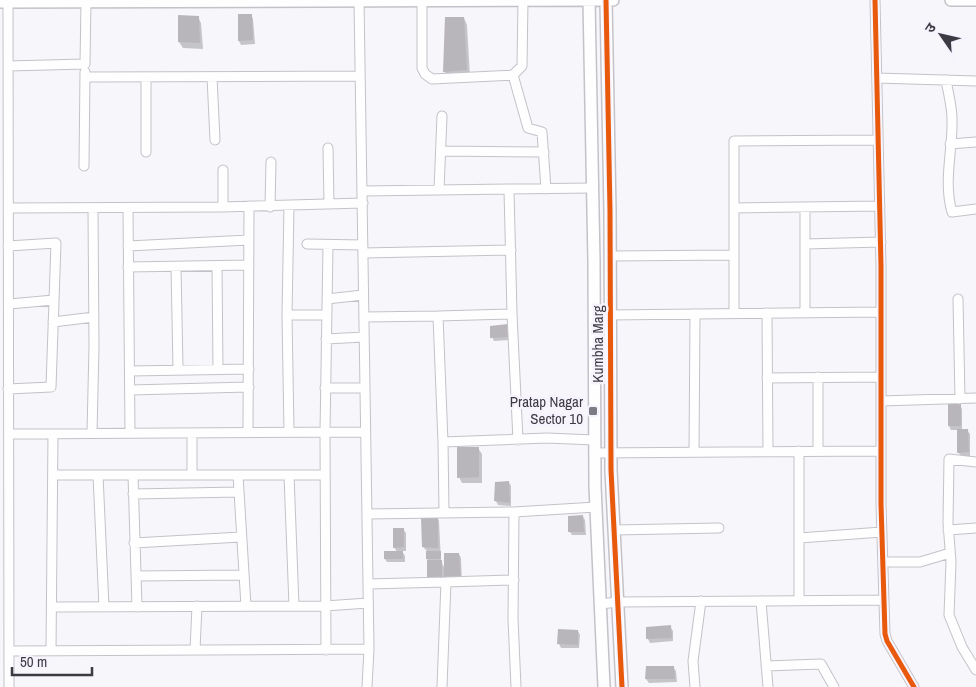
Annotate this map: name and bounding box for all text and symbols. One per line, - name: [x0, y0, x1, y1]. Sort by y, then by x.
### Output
- north arrow: [916, 10, 966, 60]
- text: उ: [920, 19, 940, 36]
- street label: Kumbha Marg: [587, 305, 608, 383]
- place label: Pratap Nagar Sector 10: [510, 391, 583, 429]
- marker: Pratap Nagar Sector 10: [587, 405, 599, 417]
- scale bar: [12, 644, 92, 676]
- text: 50 m: [20, 651, 47, 672]

